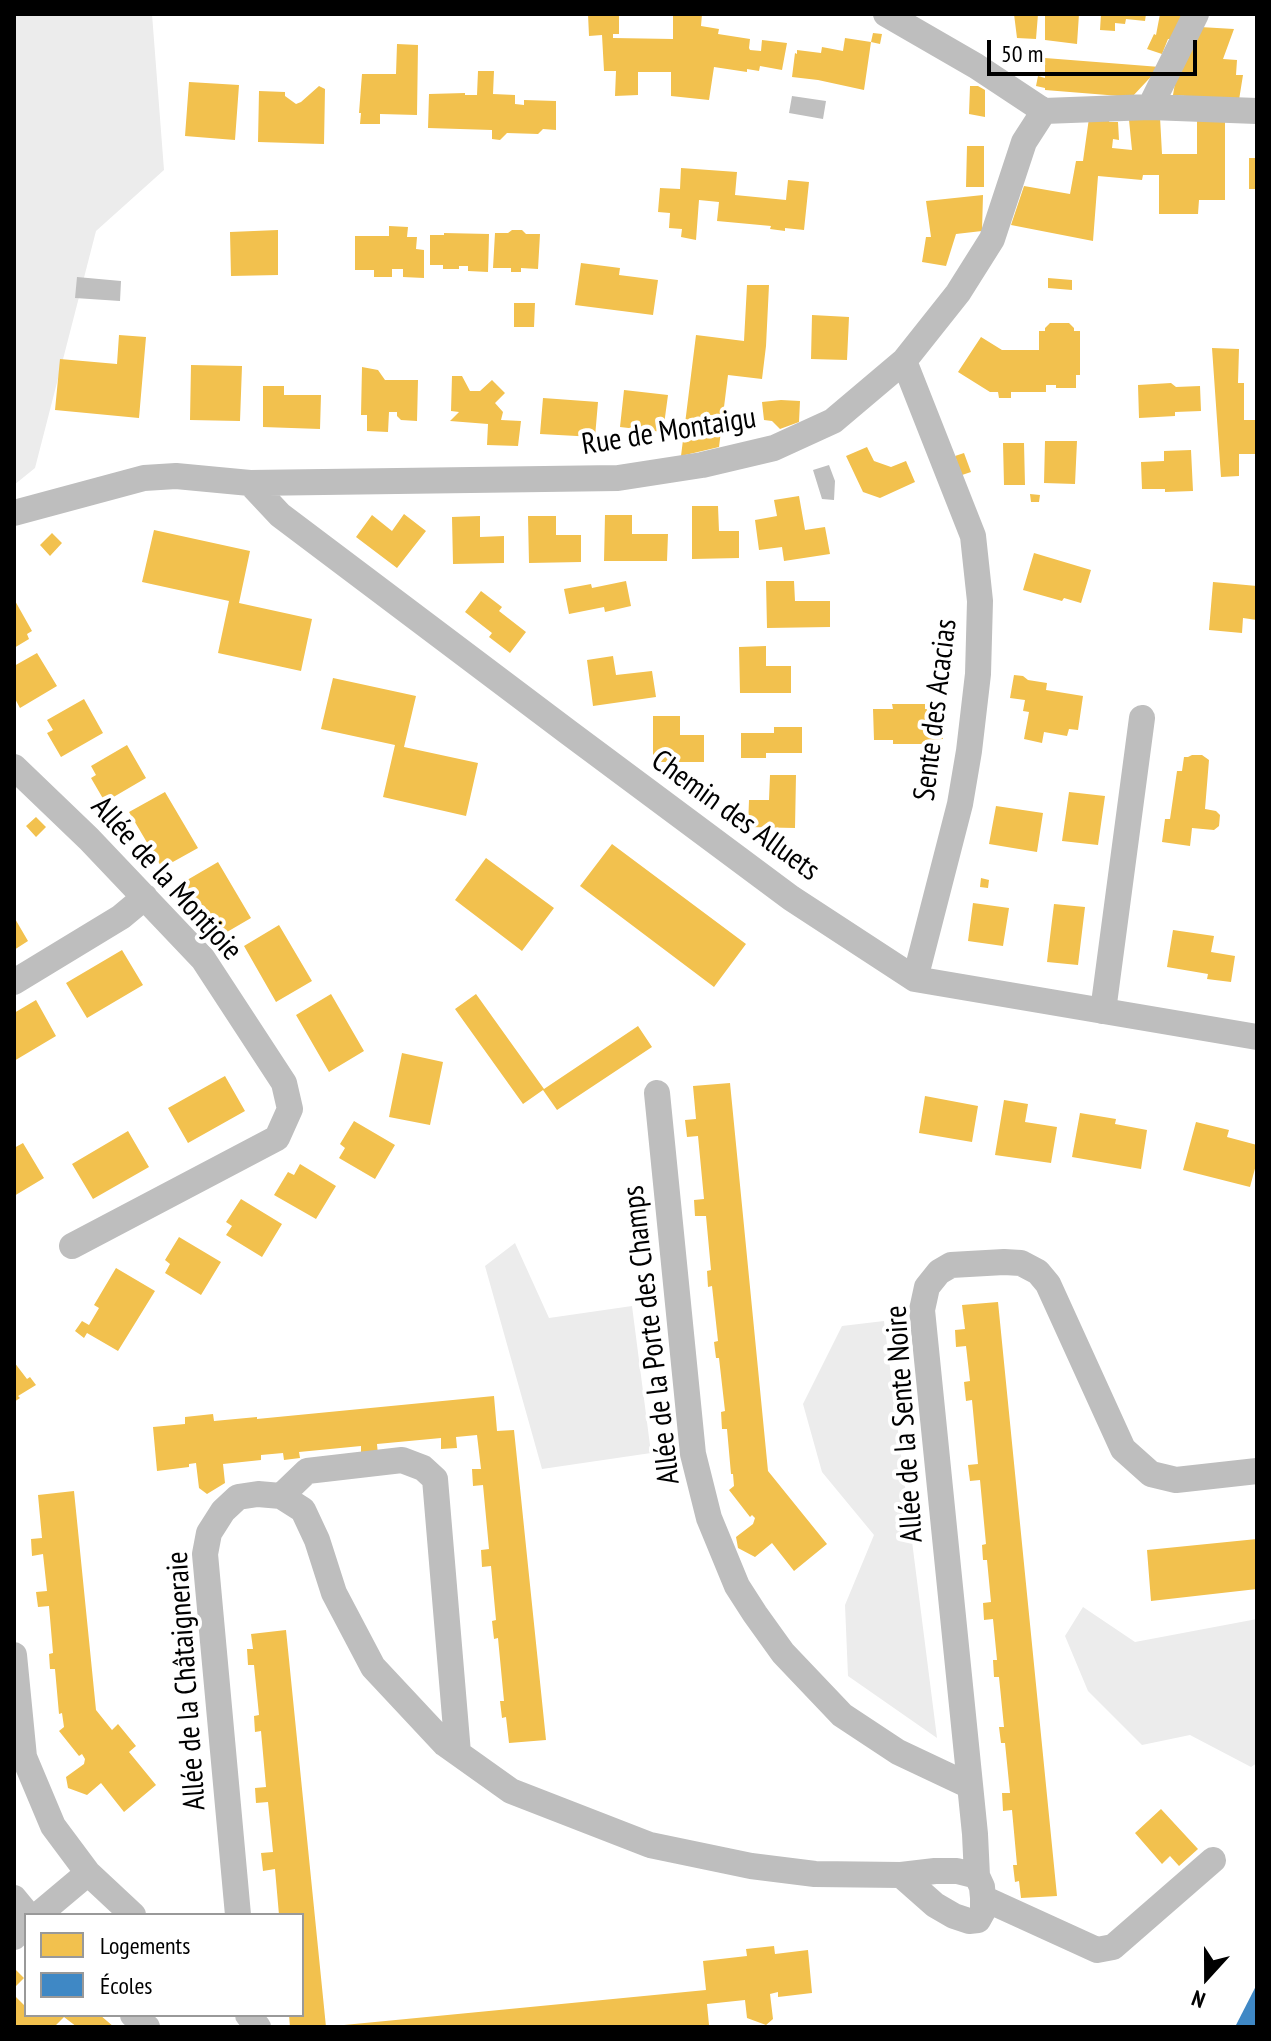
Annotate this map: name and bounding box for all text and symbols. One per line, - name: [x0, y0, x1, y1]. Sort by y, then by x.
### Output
- scale bar: [991, 24, 1201, 74]
- text: 50 m: [1001, 38, 1043, 69]
- street label: Rue de Montaigu: [579, 400, 759, 464]
- street label: Sente des Acacias: [907, 617, 965, 803]
- street label: Chemin des Alluets: [644, 743, 826, 889]
- street label: Allée de la Montjoie: [83, 790, 249, 968]
- street label: Allée de la Porte des Champs: [616, 1183, 688, 1487]
- street label: Allée de la Sente Noire: [879, 1304, 931, 1544]
- street label: Allée de la Châtaigneraie: [160, 1550, 214, 1812]
- legend: [24, 1913, 304, 2017]
- text: Logements: [100, 1930, 190, 1961]
- north arrow: [1167, 1937, 1247, 2017]
- text: Écoles: [100, 1970, 152, 2001]
- text: N: [1188, 1984, 1209, 2015]

